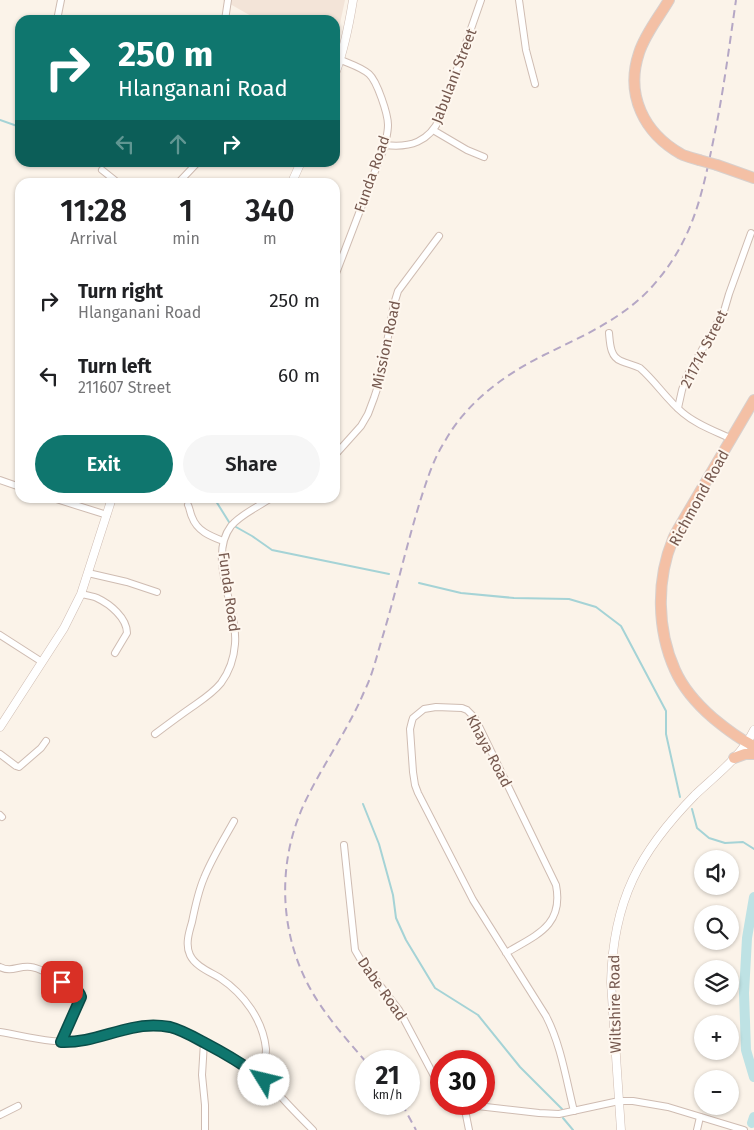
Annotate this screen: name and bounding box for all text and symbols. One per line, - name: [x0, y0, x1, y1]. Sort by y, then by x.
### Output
- street label: Jabulani Street: [428, 25, 481, 126]
- text: 250 m: [118, 33, 213, 75]
- icon: right: [35, 35, 100, 100]
- text: Hlanganani Road: [118, 75, 288, 102]
- icon: left: [111, 130, 139, 158]
- icon: ahead: [164, 130, 192, 158]
- icon: right: [217, 130, 245, 158]
- street label: Funda Road: [350, 133, 394, 215]
- text: 11:28: [60, 193, 127, 229]
- text: 1: [179, 193, 193, 229]
- text: 340: [245, 193, 295, 229]
- text: Arrival: [70, 229, 117, 248]
- text: min: [172, 229, 200, 248]
- text: m: [263, 229, 277, 248]
- text: Turn right: [78, 280, 163, 303]
- icon: right: [35, 287, 63, 315]
- text: 250 m: [269, 289, 320, 312]
- street label: Mission Road: [368, 299, 404, 391]
- text: Hlanganani Road: [78, 303, 201, 322]
- street label: 211714 Street: [677, 306, 732, 391]
- text: Turn left: [78, 355, 152, 378]
- icon: left: [35, 362, 63, 390]
- text: 60 m: [278, 364, 320, 387]
- text: 211607 Street: [78, 378, 171, 397]
- button: Exit: [35, 435, 173, 493]
- button: Share: [183, 435, 320, 493]
- street label: Richmond Road: [665, 447, 733, 549]
- street label: Funda Road: [215, 551, 243, 633]
- street label: Khaya Road: [462, 712, 516, 790]
- map controls: [694, 850, 739, 1115]
- button: sound: [694, 850, 739, 895]
- button: search: [694, 905, 739, 950]
- street label: Dabe Road: [354, 954, 410, 1024]
- street label: Wiltshire Road: [605, 955, 625, 1053]
- button: layers: [694, 960, 739, 1005]
- pin: [41, 961, 83, 1003]
- icon: arrive: [48, 968, 76, 996]
- button: +: [694, 1015, 739, 1060]
- speed limit sign: 30: [430, 1050, 495, 1115]
- position arrow: [237, 1053, 289, 1105]
- text: 21: [376, 1061, 399, 1091]
- button: −: [694, 1070, 739, 1115]
- text: km/h: [373, 1088, 402, 1102]

